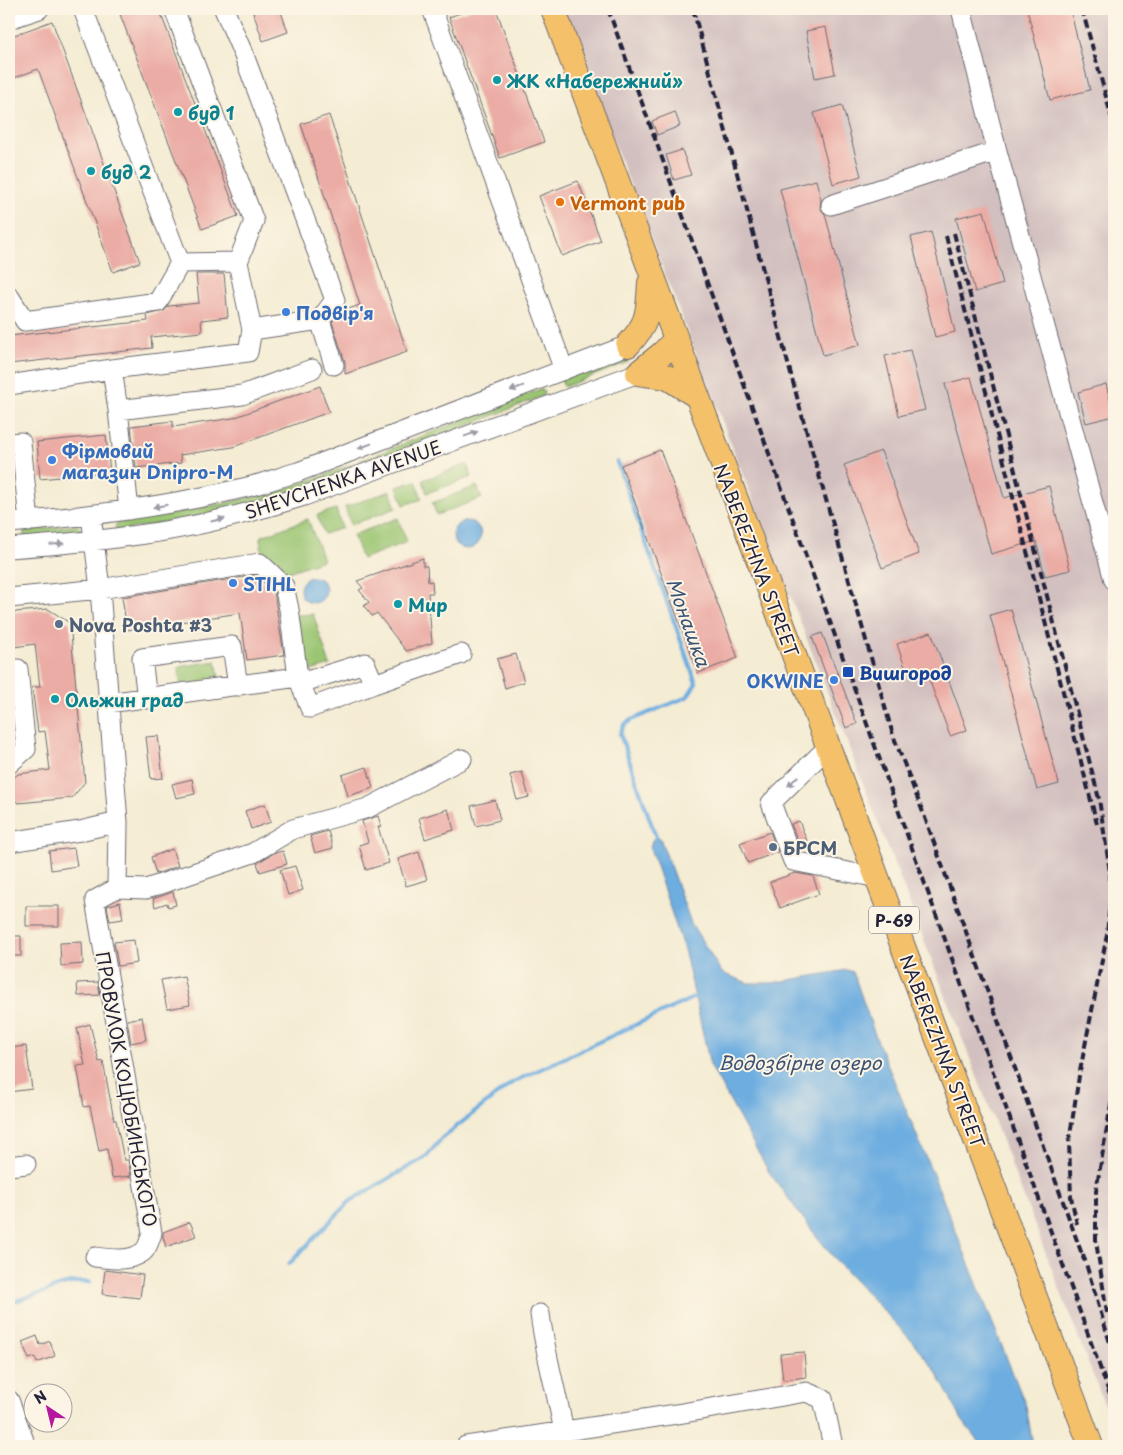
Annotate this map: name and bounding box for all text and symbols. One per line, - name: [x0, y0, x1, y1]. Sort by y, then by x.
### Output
- place label: ЖК «Набережний»: [506, 67, 683, 94]
- marker: ЖК «Набережний»: [491, 74, 503, 86]
- place label: буд 1: [188, 99, 235, 126]
- marker: буд 1: [172, 106, 184, 118]
- place label: буд 2: [101, 158, 152, 185]
- marker: буд 2: [85, 165, 97, 177]
- place label: Vermont pub: [570, 189, 685, 216]
- marker: Vermont pub: [554, 196, 566, 208]
- place label: Подвір'я: [296, 299, 374, 326]
- marker: Подвір'я: [280, 306, 292, 318]
- one-way arrow: [509, 384, 524, 392]
- one-way arrow: [464, 430, 479, 438]
- street label: SHEVCHENKA AVENUE: [241, 433, 445, 525]
- place label: Фірмовий магазин Dnipro-M: [62, 437, 233, 485]
- one-way arrow: [358, 443, 373, 450]
- marker: Фірмовий магазин Dnipro-M: [46, 454, 58, 466]
- street label: NABEREZHNA STREET: [708, 459, 807, 661]
- one-way arrow: [151, 502, 167, 510]
- one-way arrow: [210, 516, 225, 524]
- one-way arrow: [50, 540, 66, 548]
- place label: STIHL: [243, 570, 296, 597]
- water label: Монашка: [660, 574, 718, 671]
- marker: STIHL: [227, 577, 239, 589]
- place label: Мир: [408, 591, 447, 618]
- marker: Мир: [392, 598, 404, 610]
- place label: Nova Poshta #3: [69, 611, 213, 638]
- marker: Nova Poshta #3: [53, 618, 65, 630]
- place label: Вишгород: [859, 659, 952, 686]
- marker: Вишгород: [841, 665, 855, 679]
- place label: OKWINE: [747, 667, 824, 694]
- marker: OKWINE: [828, 674, 840, 686]
- place label: Ольжин град: [65, 686, 184, 713]
- marker: Ольжин град: [49, 693, 61, 705]
- one-way arrow: [788, 775, 800, 787]
- place label: БРСМ: [783, 834, 837, 861]
- marker: БРСМ: [767, 841, 779, 853]
- road number: Р-69: [869, 906, 919, 934]
- street label: ПРОВУЛОК КОЦЮБИНСЬКОГО: [89, 949, 165, 1229]
- street label: NABEREZHNA STREET: [894, 950, 993, 1152]
- water label: Водозбірне озеро: [719, 1048, 883, 1076]
- north arrow: [22, 1382, 72, 1432]
- text: N: [30, 1385, 51, 1409]

